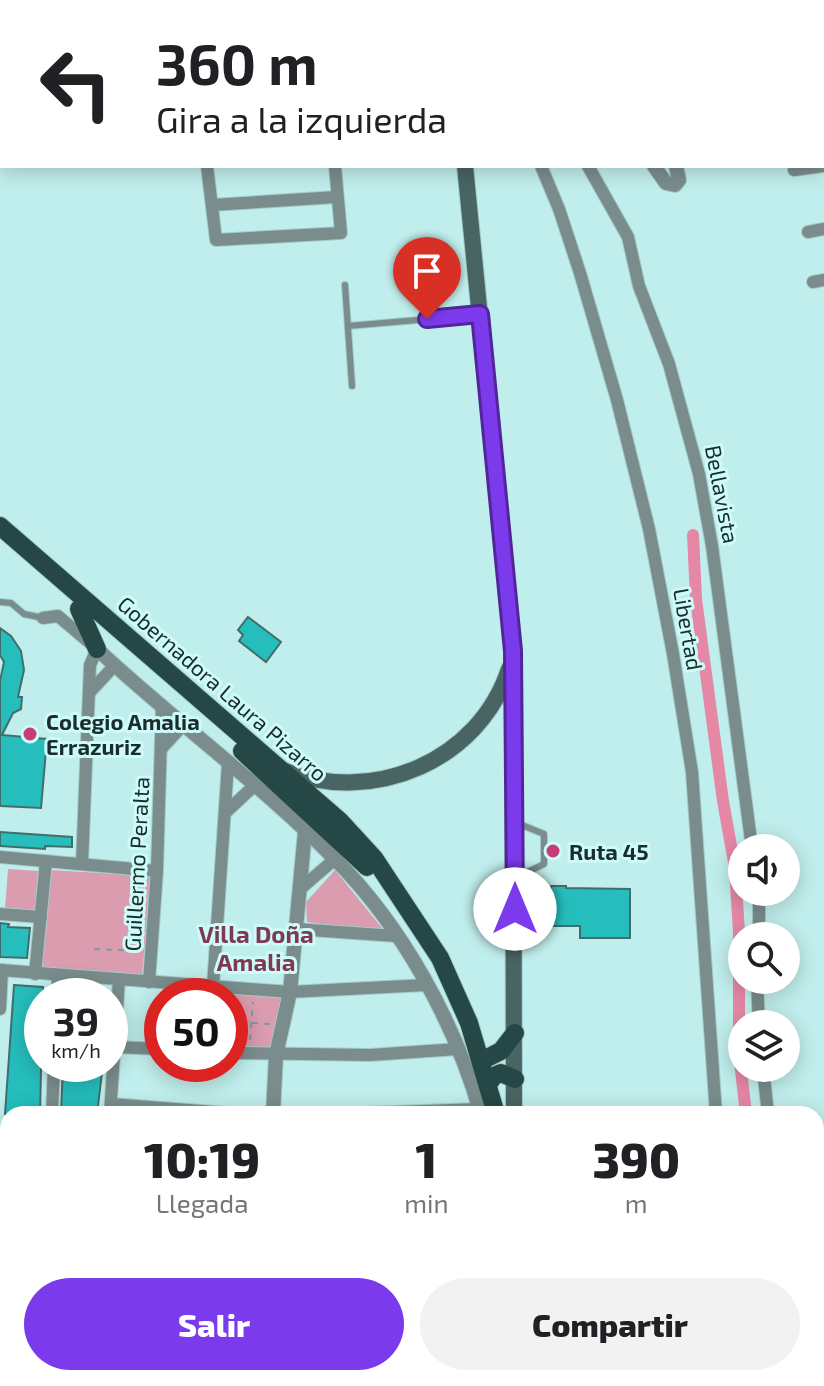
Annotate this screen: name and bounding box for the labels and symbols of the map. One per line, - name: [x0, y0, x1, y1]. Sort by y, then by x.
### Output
- pin: [393, 237, 461, 319]
- street label: Bellavista: [701, 443, 745, 545]
- street label: Libertad: [669, 586, 709, 672]
- street label: Gobernadora Laura Pizarro: [113, 590, 333, 786]
- place label: Colegio Amalia Errazuriz: [46, 708, 200, 759]
- marker: Colegio Amalia Errazuriz: [21, 725, 39, 743]
- street label: Guillermo Peralta: [118, 776, 154, 952]
- place label: Ruta 45: [569, 838, 649, 864]
- marker: Ruta 45: [544, 842, 562, 860]
- position arrow: [473, 867, 557, 951]
- district label: Villa Doña Amalia: [198, 919, 314, 976]
- speed limit sign: 50: [144, 978, 248, 1082]

